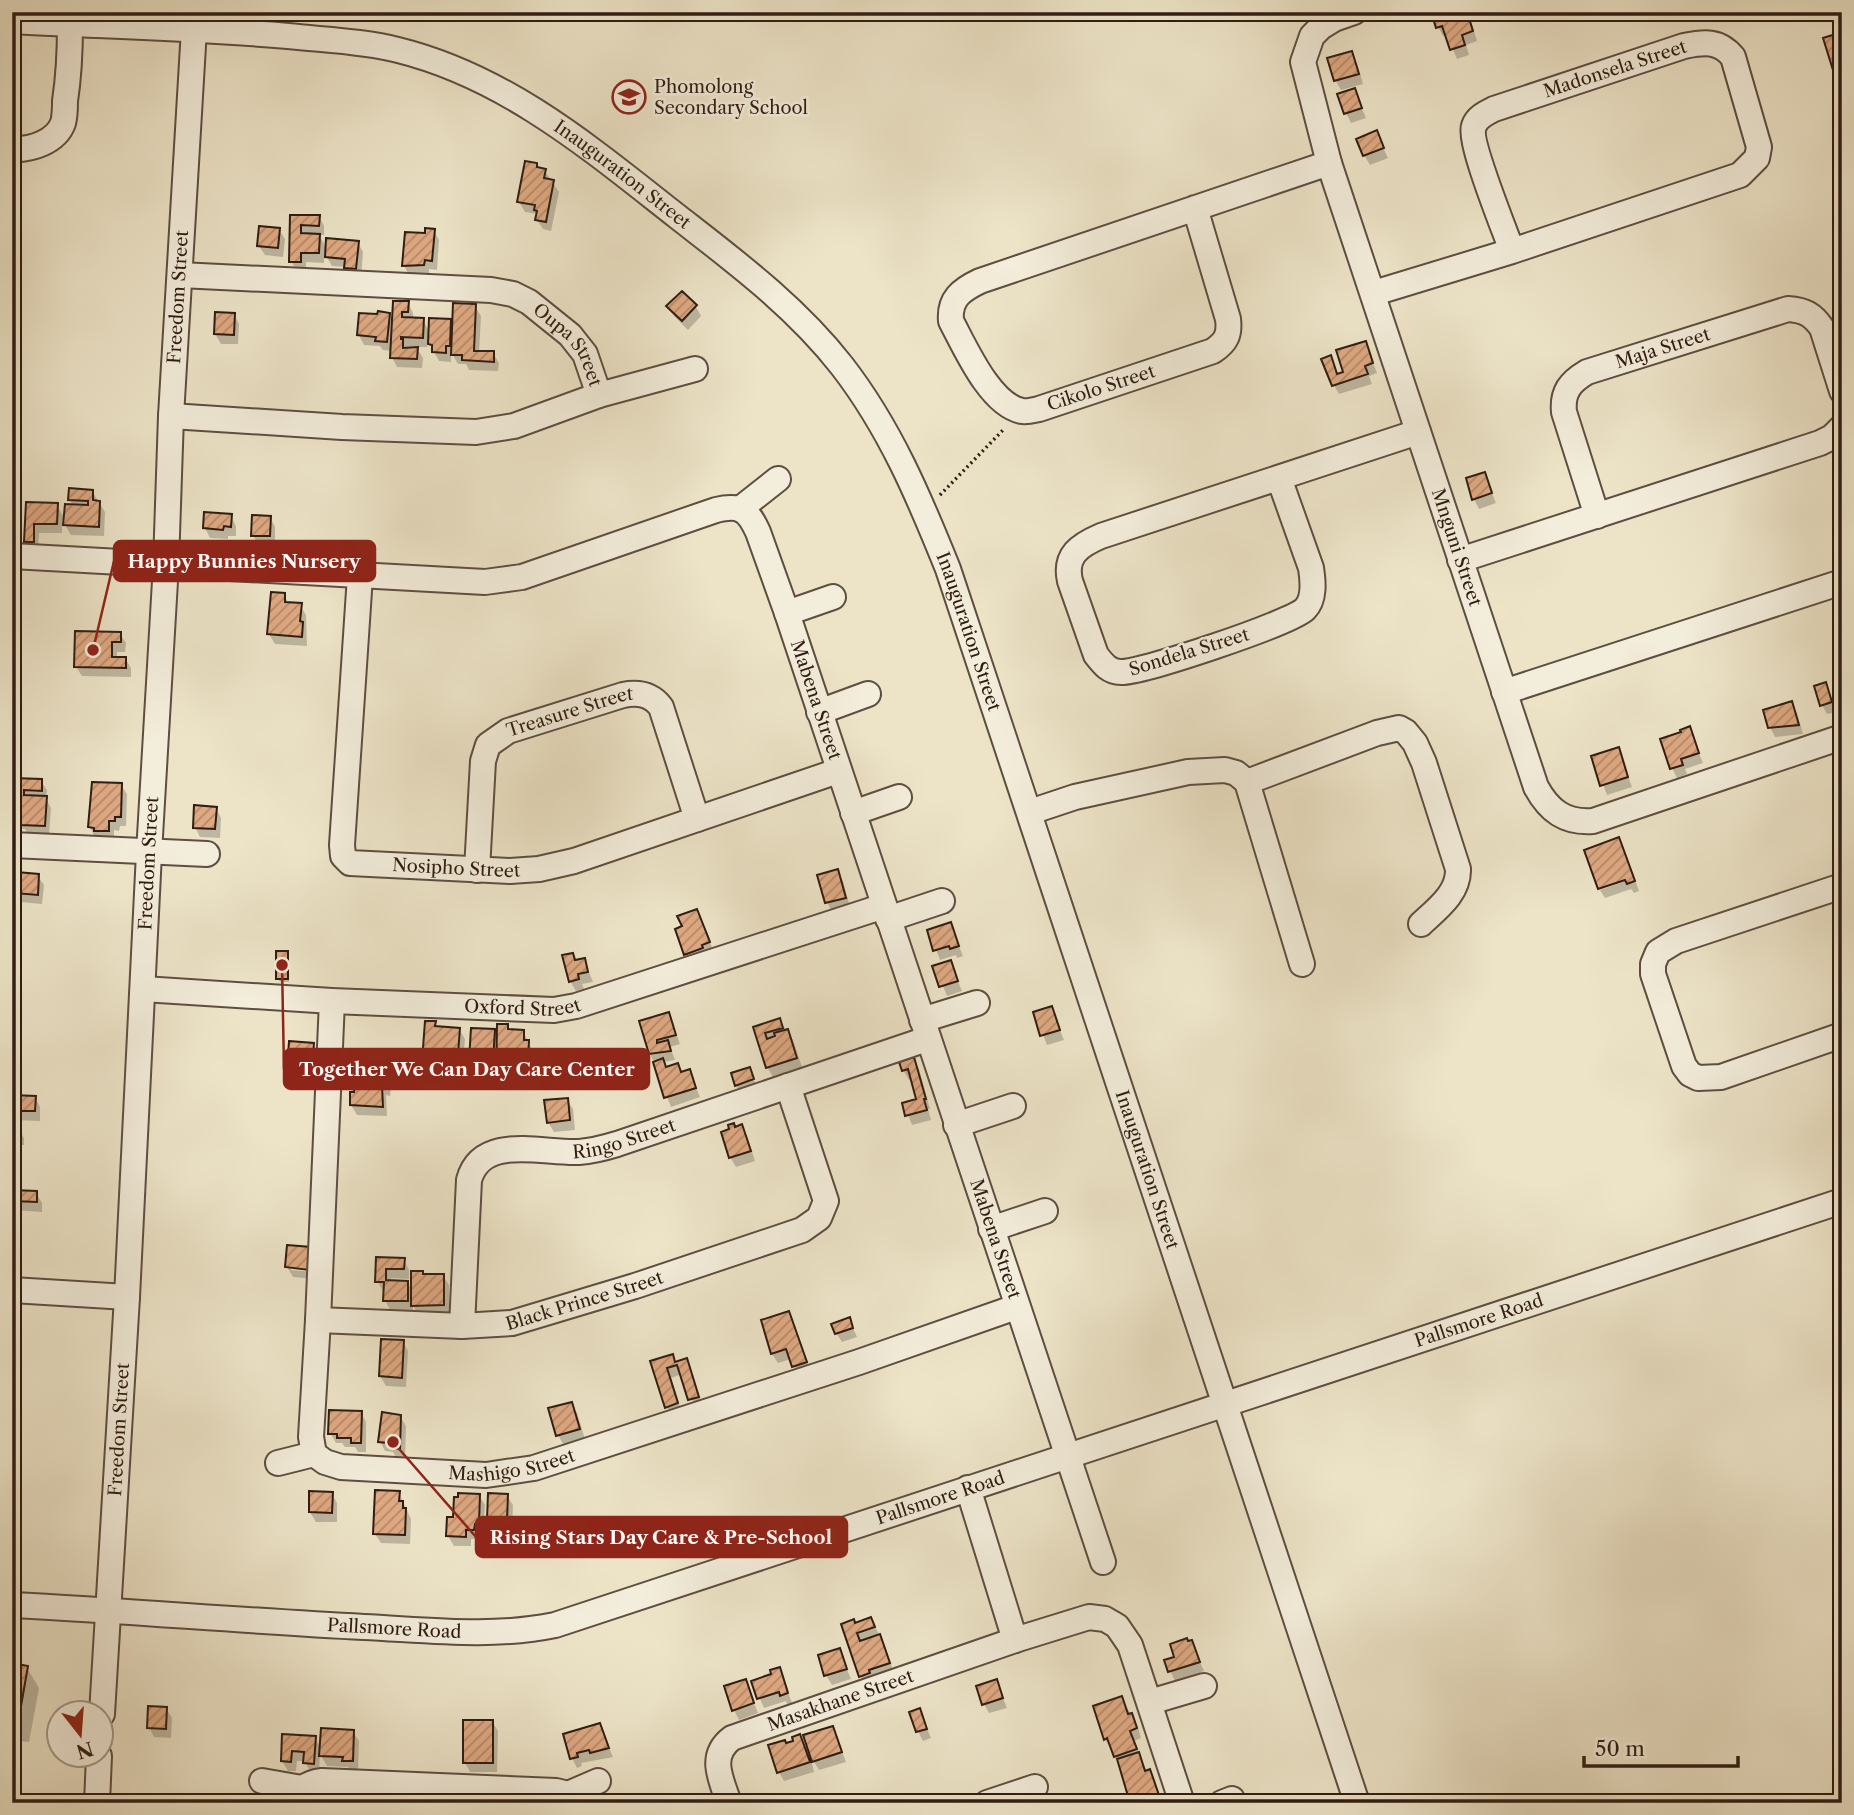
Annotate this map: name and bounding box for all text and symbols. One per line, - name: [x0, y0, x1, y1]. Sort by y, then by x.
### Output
- street label: Madonsela Street: [1541, 35, 1690, 103]
- place label: Phomolong Secondary School: [654, 76, 808, 119]
- school or university icon: Phomolong Secondary School: [610, 78, 648, 116]
- street label: Inauguration Street: [550, 115, 696, 234]
- street label: Freedom Street: [163, 229, 193, 365]
- street label: Oupa Street: [528, 299, 607, 390]
- street label: Maja Street: [1613, 323, 1713, 373]
- street label: Cikolo Street: [1044, 360, 1158, 416]
- street label: Mnguni Street: [1427, 486, 1486, 610]
- callout: Happy Bunnies Nursery: [114, 541, 375, 581]
- street label: Inauguration Street: [931, 549, 1006, 715]
- text: Happy Bunnies Nursery: [128, 550, 362, 573]
- street label: Sondela Street: [1126, 623, 1252, 681]
- street label: Mabena Street: [786, 637, 846, 763]
- street label: Treasure Street: [504, 683, 635, 742]
- street label: Freedom Street: [134, 795, 163, 931]
- street label: Nosipho Street: [392, 854, 522, 882]
- street label: Oxford Street: [464, 994, 584, 1021]
- callout: Together We Can Day Care Center: [284, 1049, 649, 1089]
- text: Together We Can Day Care Center: [299, 1058, 636, 1081]
- street label: Inauguration Street: [1111, 1087, 1184, 1253]
- street label: Ringo Street: [572, 1114, 679, 1163]
- street label: Mabena Street: [965, 1176, 1026, 1302]
- street label: Black Prince Street: [503, 1266, 667, 1335]
- street label: Pallsmore Road: [1412, 1289, 1546, 1352]
- street label: Freedom Street: [104, 1361, 134, 1497]
- street label: Mashigo Street: [448, 1444, 578, 1486]
- street label: Pallsmore Road: [873, 1467, 1008, 1530]
- callout: Rising Stars Day Care & Pre-School: [476, 1517, 847, 1557]
- text: Rising Stars Day Care & Pre-School: [490, 1526, 832, 1549]
- street label: Pallsmore Road: [327, 1614, 462, 1643]
- street label: Masakhane Street: [764, 1665, 917, 1736]
- north arrow: [46, 1700, 116, 1770]
- scale bar: [1584, 1724, 1738, 1768]
- text: N: [74, 1736, 96, 1763]
- text: 50 m: [1595, 1736, 1645, 1761]

